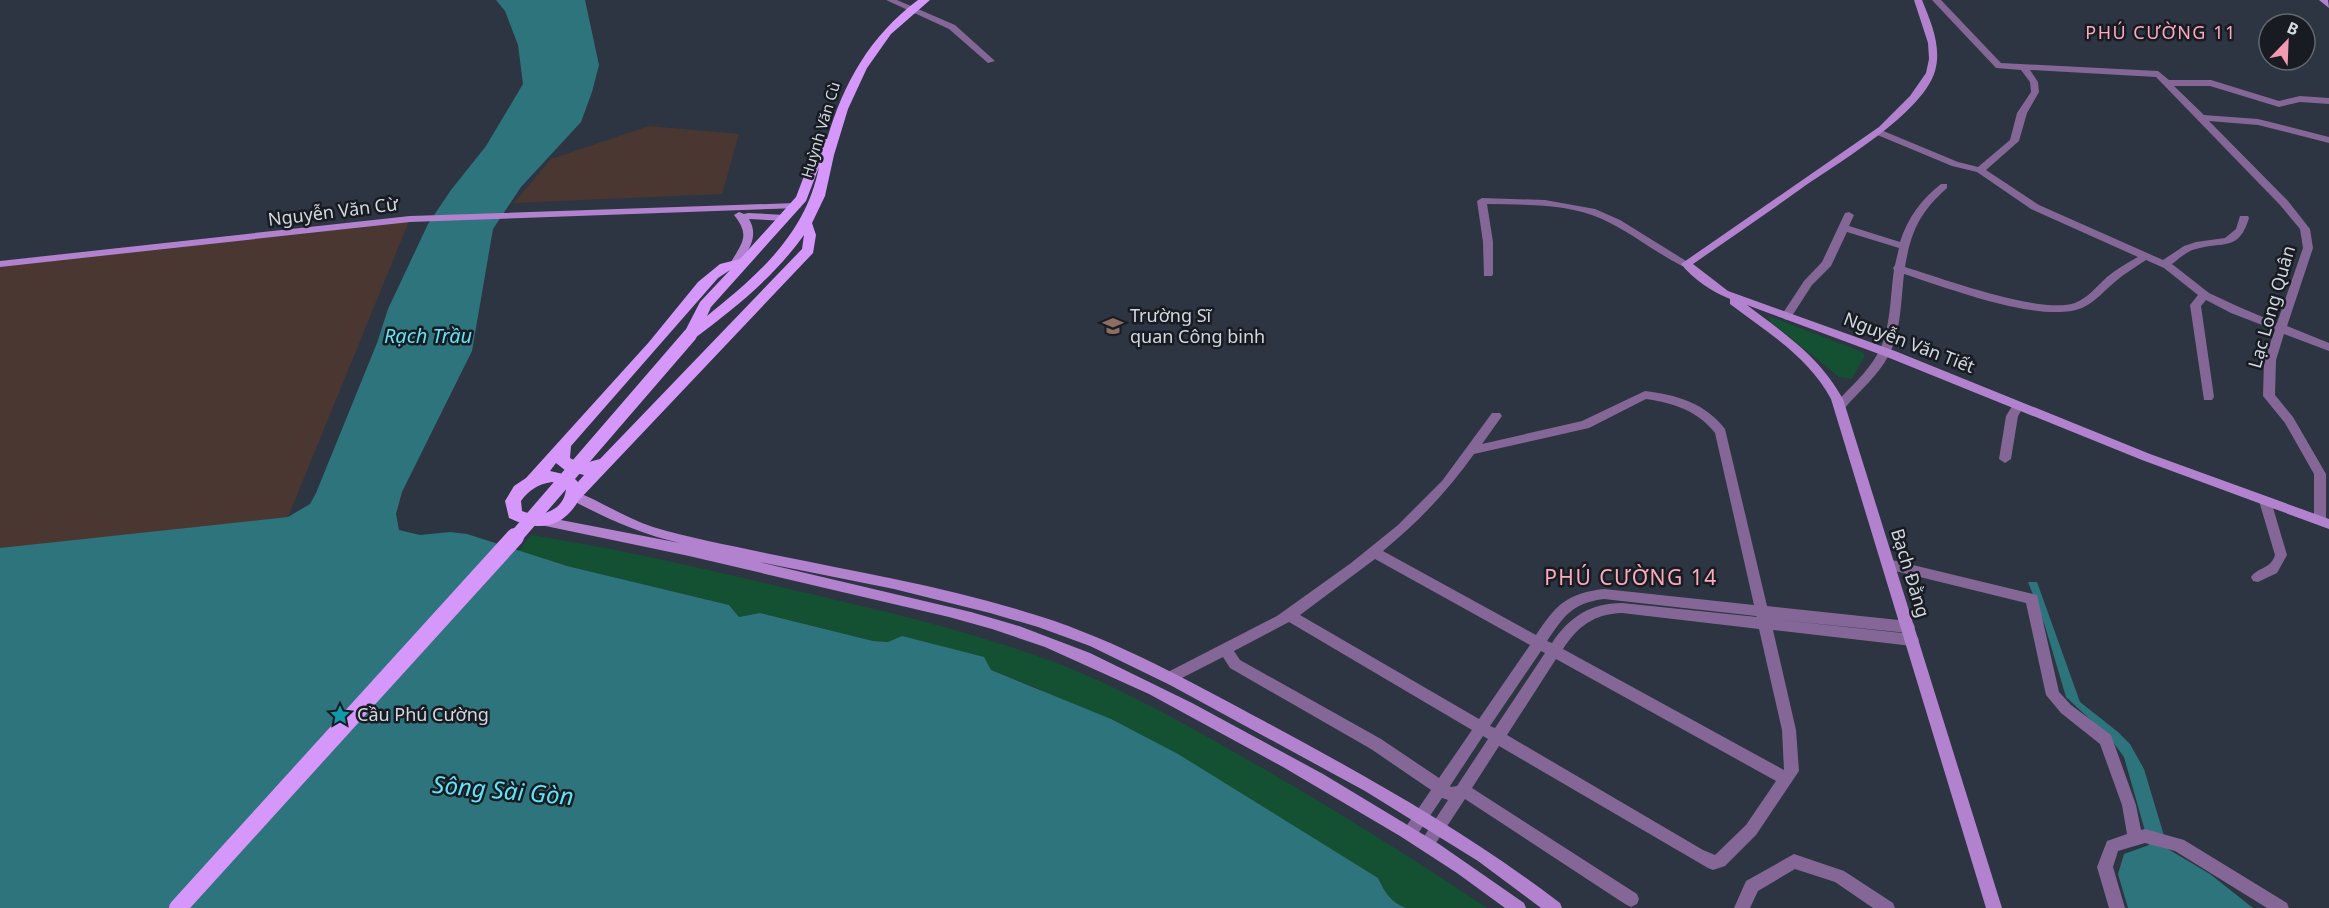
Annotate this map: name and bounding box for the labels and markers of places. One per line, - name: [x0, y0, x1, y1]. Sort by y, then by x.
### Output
- place label: Trường Sĩ quan Công binh: [1130, 303, 1265, 348]
- school or university icon: Trường Sĩ quan Công binh: [1101, 314, 1125, 338]
- place label: Cầu Phú Cường: [357, 702, 489, 726]
- place icon: Cầu Phú Cường: [328, 703, 352, 727]

